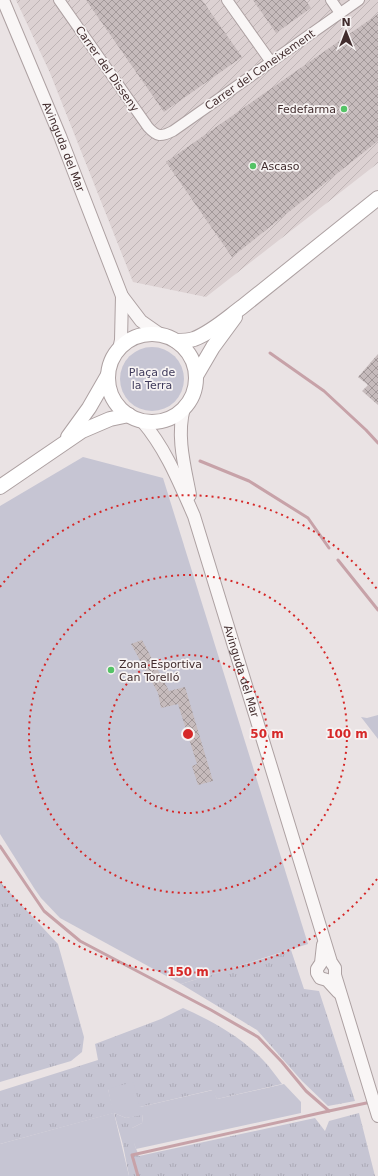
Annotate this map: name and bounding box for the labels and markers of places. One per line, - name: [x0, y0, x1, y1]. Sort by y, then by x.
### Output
- place label: Fedefarma: [277, 103, 336, 116]
- marker: Fedefarma: [339, 104, 349, 114]
- place label: Ascaso: [261, 160, 300, 173]
- marker: Ascaso: [248, 161, 258, 171]
- place label: Zona Esportiva Can Torelló: [119, 658, 202, 684]
- marker: Zona Esportiva Can Torelló: [106, 665, 116, 675]
- centre of rings: [181, 727, 195, 741]

